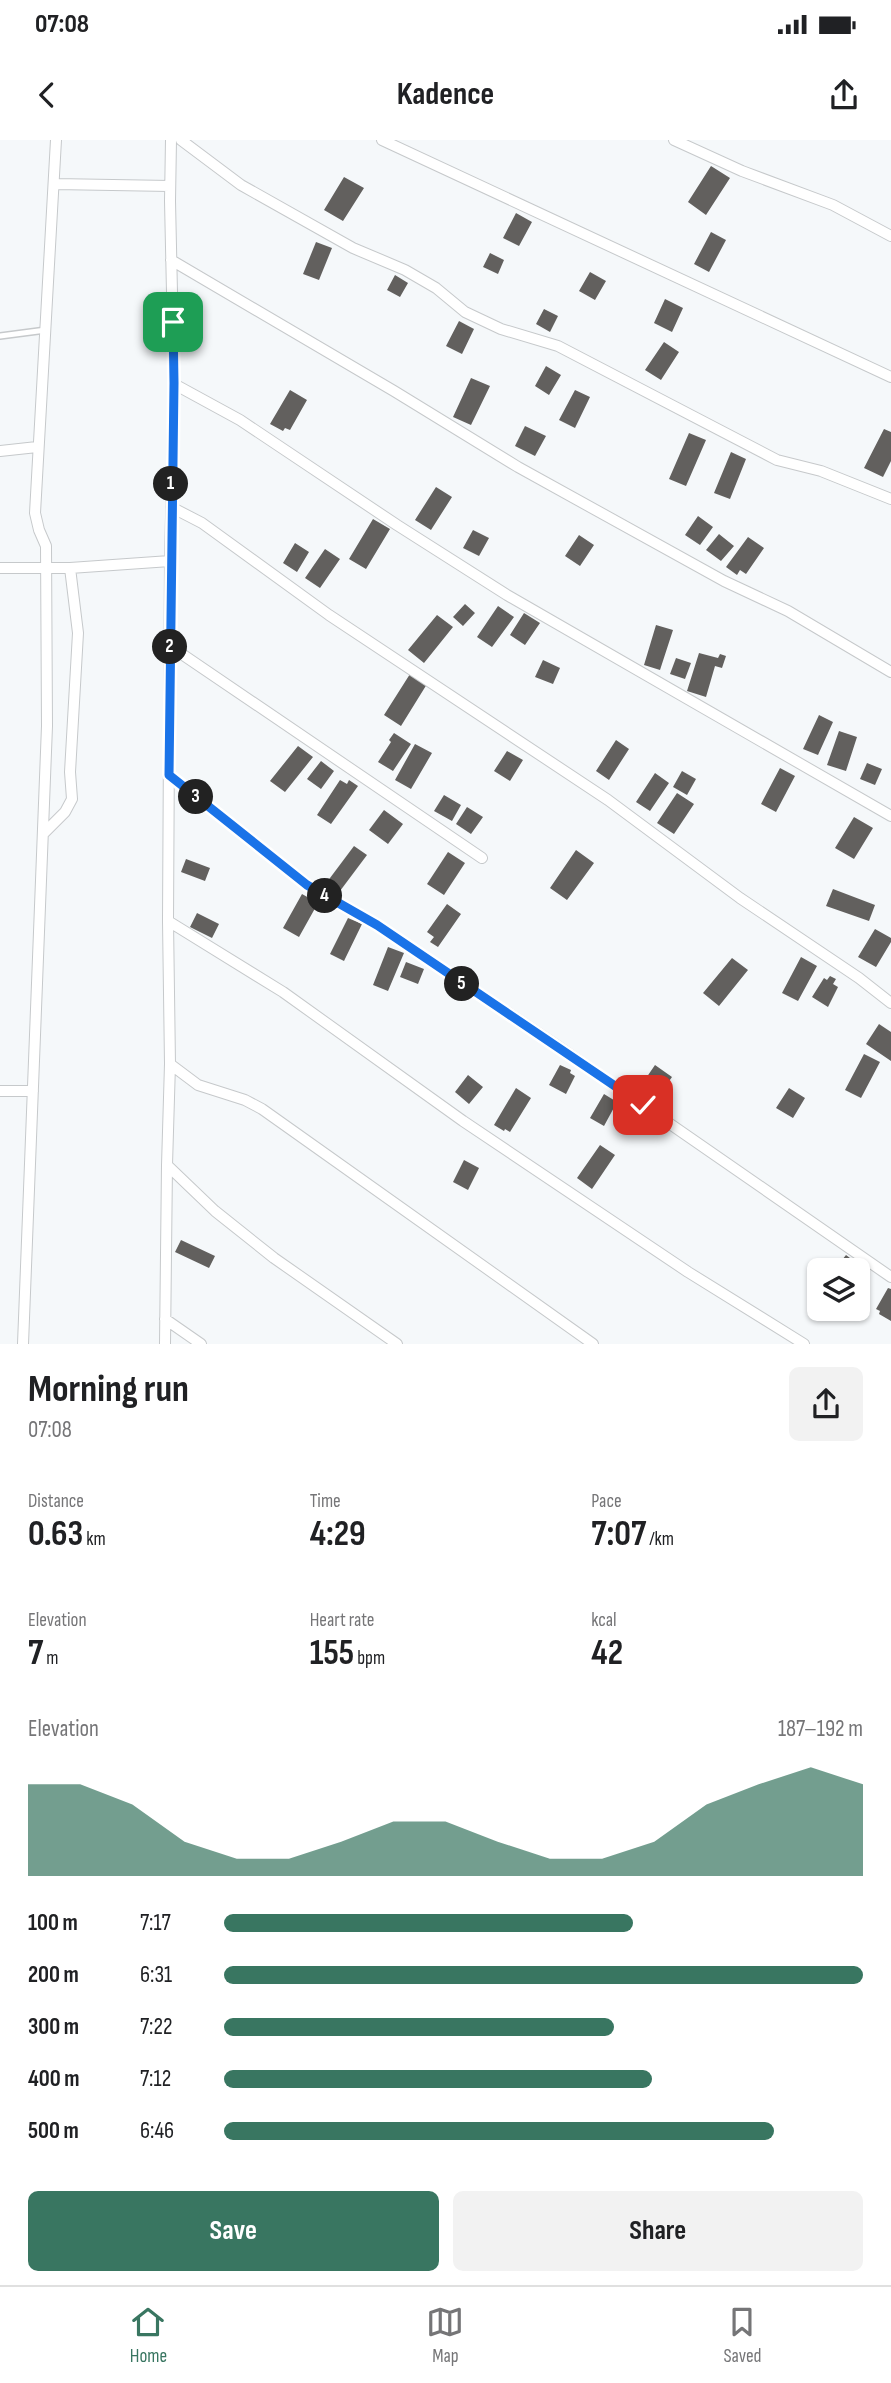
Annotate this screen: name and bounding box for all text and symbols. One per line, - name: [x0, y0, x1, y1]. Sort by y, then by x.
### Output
- text: 07:08: [35, 9, 89, 40]
- text: Kadence: [397, 75, 494, 114]
- icon: back: [28, 76, 66, 114]
- icon: share: [825, 76, 863, 114]
- pin: [143, 292, 203, 352]
- icon: arrive: [154, 303, 192, 341]
- pin: 1: [154, 466, 188, 502]
- text: 1: [167, 472, 174, 495]
- pin: 2: [152, 630, 188, 664]
- text: 2: [165, 635, 174, 658]
- pin: 3: [178, 780, 214, 814]
- text: 3: [191, 785, 200, 808]
- pin: 4: [308, 878, 342, 914]
- text: 4: [320, 884, 329, 907]
- pin: 5: [444, 966, 480, 1002]
- text: 5: [457, 972, 466, 995]
- pin: [613, 1075, 673, 1135]
- icon: check: [624, 1086, 662, 1124]
- map controls: [807, 1258, 870, 1321]
- button: layers: [807, 1258, 870, 1321]
- text: Morning run: [28, 1367, 189, 1412]
- button: share: [789, 1367, 863, 1441]
- text: 07:08: [28, 1416, 72, 1444]
- text: Distance: [28, 1490, 84, 1513]
- text: Time: [310, 1490, 341, 1513]
- text: Pace: [591, 1490, 622, 1513]
- text: 0.63: [28, 1513, 83, 1556]
- text: 4:29: [310, 1513, 366, 1556]
- text: 7:07: [591, 1513, 646, 1556]
- text: km: [83, 1528, 106, 1551]
- text: /km: [646, 1528, 674, 1551]
- text: Elevation: [28, 1609, 87, 1632]
- text: Heart rate: [310, 1609, 375, 1632]
- text: kcal: [591, 1609, 616, 1632]
- text: 7: [28, 1632, 43, 1675]
- text: 155: [310, 1632, 354, 1675]
- text: 42: [591, 1632, 623, 1675]
- text: m: [43, 1647, 59, 1670]
- text: bpm: [354, 1647, 385, 1670]
- text: Elevation: [28, 1715, 99, 1743]
- text: 187–192 m: [778, 1715, 863, 1743]
- text: 100 m: [28, 1909, 78, 1937]
- text: 7:17: [140, 1909, 171, 1937]
- text: 200 m: [28, 1961, 79, 1989]
- text: 6:31: [140, 1961, 172, 1989]
- text: 300 m: [28, 2013, 79, 2041]
- text: 7:22: [140, 2013, 172, 2041]
- text: 400 m: [28, 2065, 79, 2093]
- text: 7:12: [140, 2065, 171, 2093]
- text: 500 m: [28, 2117, 79, 2145]
- text: 6:46: [140, 2117, 174, 2145]
- button: Save: [28, 2191, 439, 2271]
- button: Share: [453, 2191, 863, 2271]
- tab: Home: [129, 2303, 167, 2368]
- tab: Map: [426, 2303, 464, 2368]
- tab: Saved: [723, 2303, 762, 2368]

